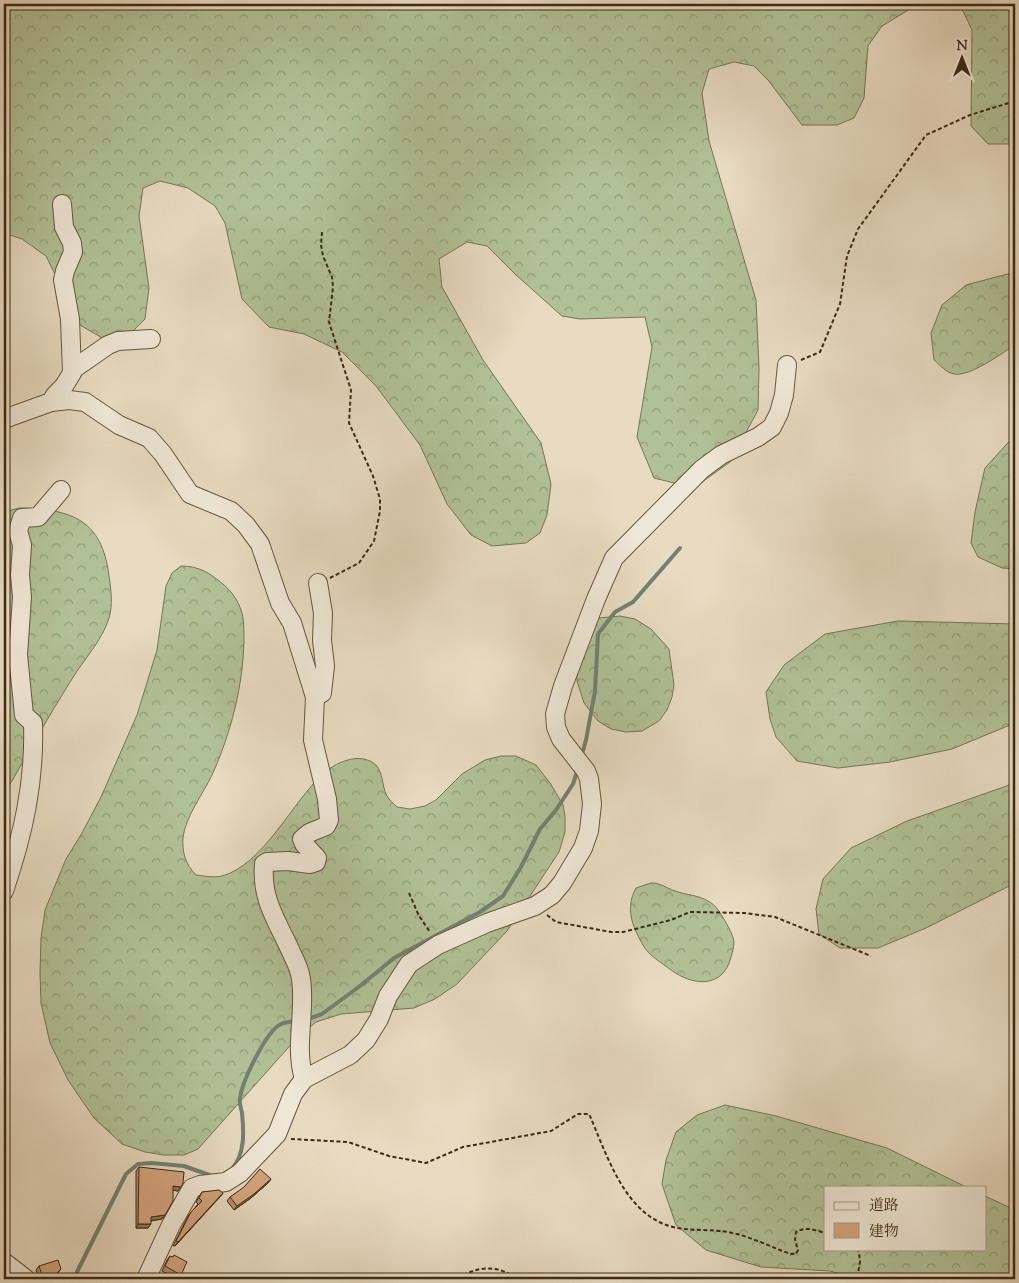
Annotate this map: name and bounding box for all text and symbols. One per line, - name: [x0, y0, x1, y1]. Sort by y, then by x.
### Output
- north arrow: [936, 32, 986, 82]
- text: N: [956, 37, 968, 57]
- legend: [824, 1186, 986, 1250]
- text: 道路: [869, 1196, 899, 1217]
- text: 建物: [869, 1222, 899, 1243]

